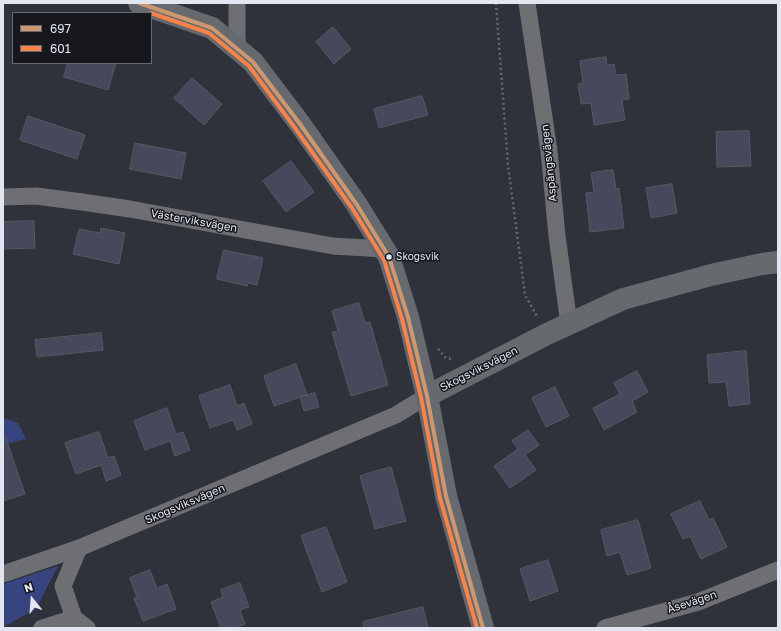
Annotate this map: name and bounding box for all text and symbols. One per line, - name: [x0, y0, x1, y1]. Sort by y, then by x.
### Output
- legend: [12, 12, 152, 64]
- text: 697: [50, 21, 71, 36]
- text: 601: [50, 41, 71, 56]
- street label: Aspängsvägen: [538, 124, 560, 202]
- street label: Västerviksvägen: [150, 207, 238, 235]
- place label: Skogsvik: [396, 251, 439, 263]
- marker: Skogsvik: [384, 252, 394, 262]
- street label: Skogsviksvägen: [438, 344, 520, 394]
- street label: Skogsviksvägen: [143, 481, 227, 527]
- north arrow: [12, 579, 52, 619]
- text: N: [22, 580, 34, 594]
- street label: Åsevägen: [666, 588, 718, 616]

